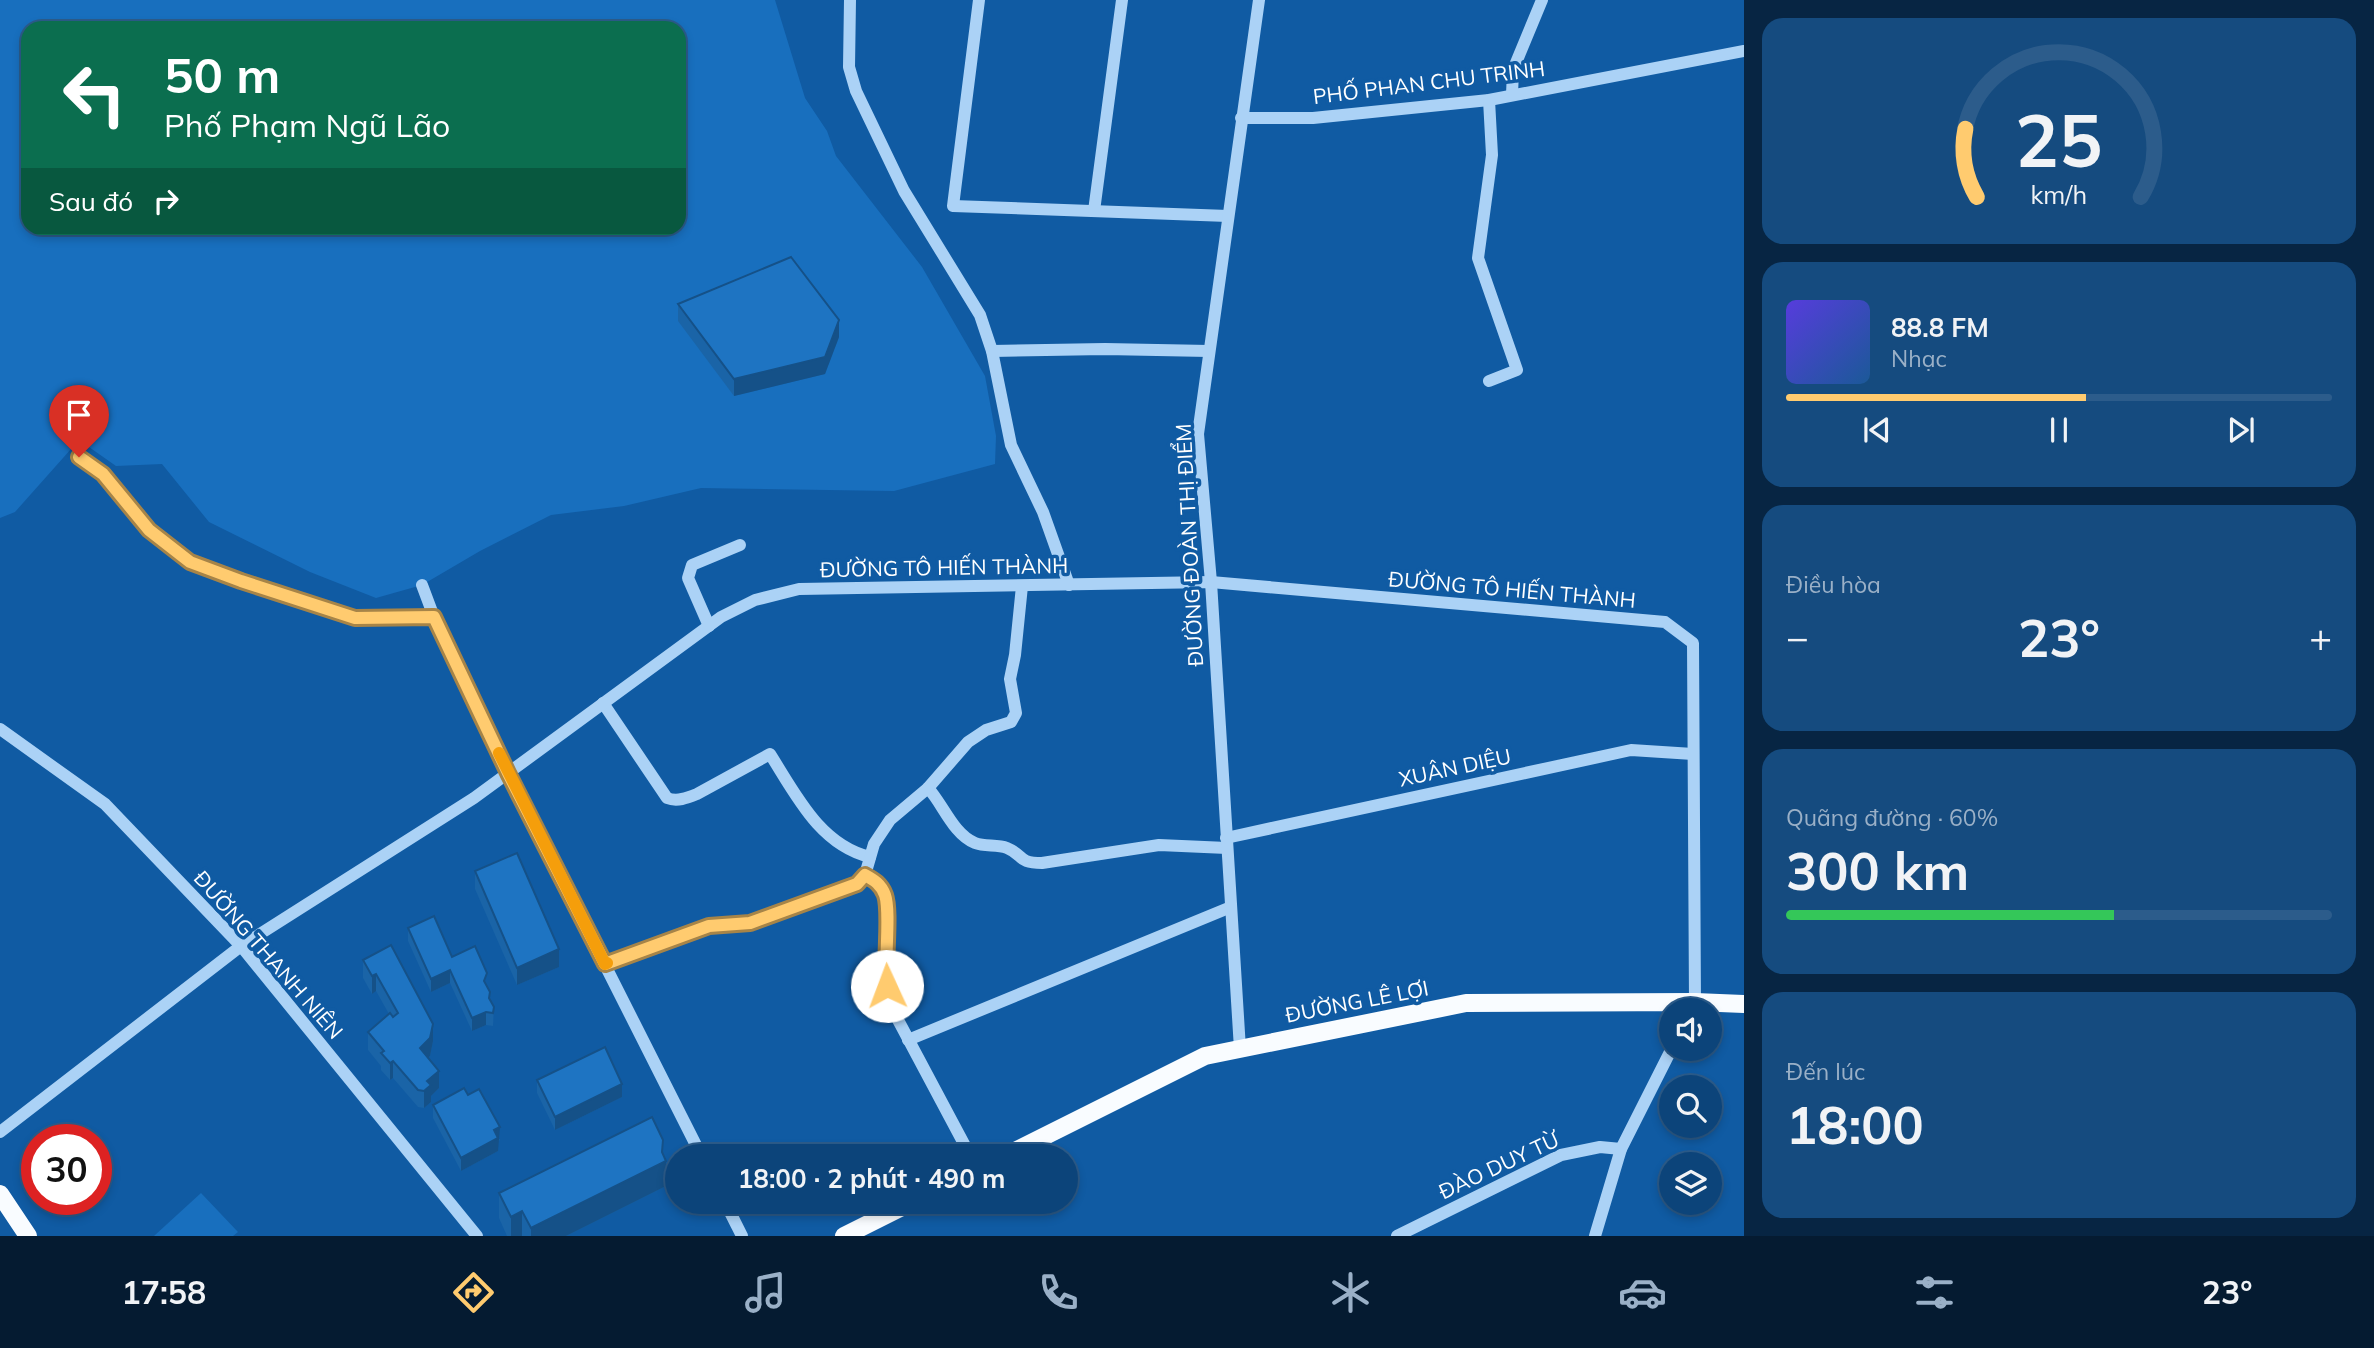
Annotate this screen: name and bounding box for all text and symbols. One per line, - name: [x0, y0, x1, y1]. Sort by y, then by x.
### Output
- text: 50 m: [164, 44, 280, 105]
- icon: left: [49, 49, 140, 140]
- street label: PHỐ PHAN CHU TRINH: [1311, 54, 1546, 109]
- text: 25: [2015, 94, 2103, 185]
- text: Phố Phạm Ngũ Lão: [164, 105, 450, 145]
- text: km/h: [2031, 179, 2087, 210]
- icon: right: [147, 182, 185, 220]
- text: Sau đó: [49, 185, 133, 218]
- text: 88.8 FM: [1891, 311, 1989, 344]
- text: Nhạc: [1891, 344, 1947, 373]
- pin: [49, 385, 109, 457]
- icon: arrive: [60, 396, 98, 434]
- icon: previous: [1858, 411, 1896, 449]
- icon: pause: [2040, 411, 2078, 449]
- icon: next: [2222, 411, 2260, 449]
- street label: ĐƯỜNG ĐOÀN THỊ ĐIỂM: [1169, 423, 1208, 667]
- street label: ĐƯỜNG TÔ HIẾN THÀNH: [820, 551, 1068, 582]
- street label: ĐƯỜNG TÔ HIẾN THÀNH: [1387, 564, 1637, 613]
- text: Điều hòa: [1786, 570, 1881, 599]
- text: 23°: [2018, 605, 2100, 670]
- text: −: [1786, 613, 1809, 661]
- text: +: [2309, 613, 2332, 661]
- street label: XUÂN DIỆU: [1396, 742, 1513, 792]
- text: Quãng đường · 60%: [1786, 803, 1998, 832]
- text: 300 km: [1786, 838, 1969, 903]
- street label: ĐƯỜNG THANH NIÊN: [189, 865, 349, 1044]
- position arrow: [850, 949, 924, 1023]
- street label: ĐƯỜNG LÊ LỢI: [1283, 974, 1431, 1028]
- map controls: [1659, 998, 1722, 1215]
- button: sound: [1659, 998, 1722, 1061]
- text: Đến lúc: [1786, 1057, 1865, 1086]
- button: search: [1659, 1075, 1722, 1138]
- text: 18:00: [1786, 1092, 1924, 1157]
- speed limit sign: 30: [21, 1124, 112, 1215]
- street label: ĐÀO DUY TỪ: [1434, 1125, 1564, 1204]
- button: layers: [1659, 1152, 1722, 1215]
- text: 18:00 · 2 phút · 490 m: [738, 1162, 1005, 1195]
- icon: directions: [449, 1268, 498, 1317]
- icon: music: [741, 1268, 790, 1317]
- icon: phone: [1034, 1268, 1083, 1317]
- icon: climate: [1326, 1268, 1375, 1317]
- icon: car: [1618, 1268, 1667, 1317]
- icon: filters: [1910, 1268, 1959, 1317]
- text: 17:58: [122, 1272, 206, 1312]
- text: 23°: [2202, 1272, 2252, 1312]

